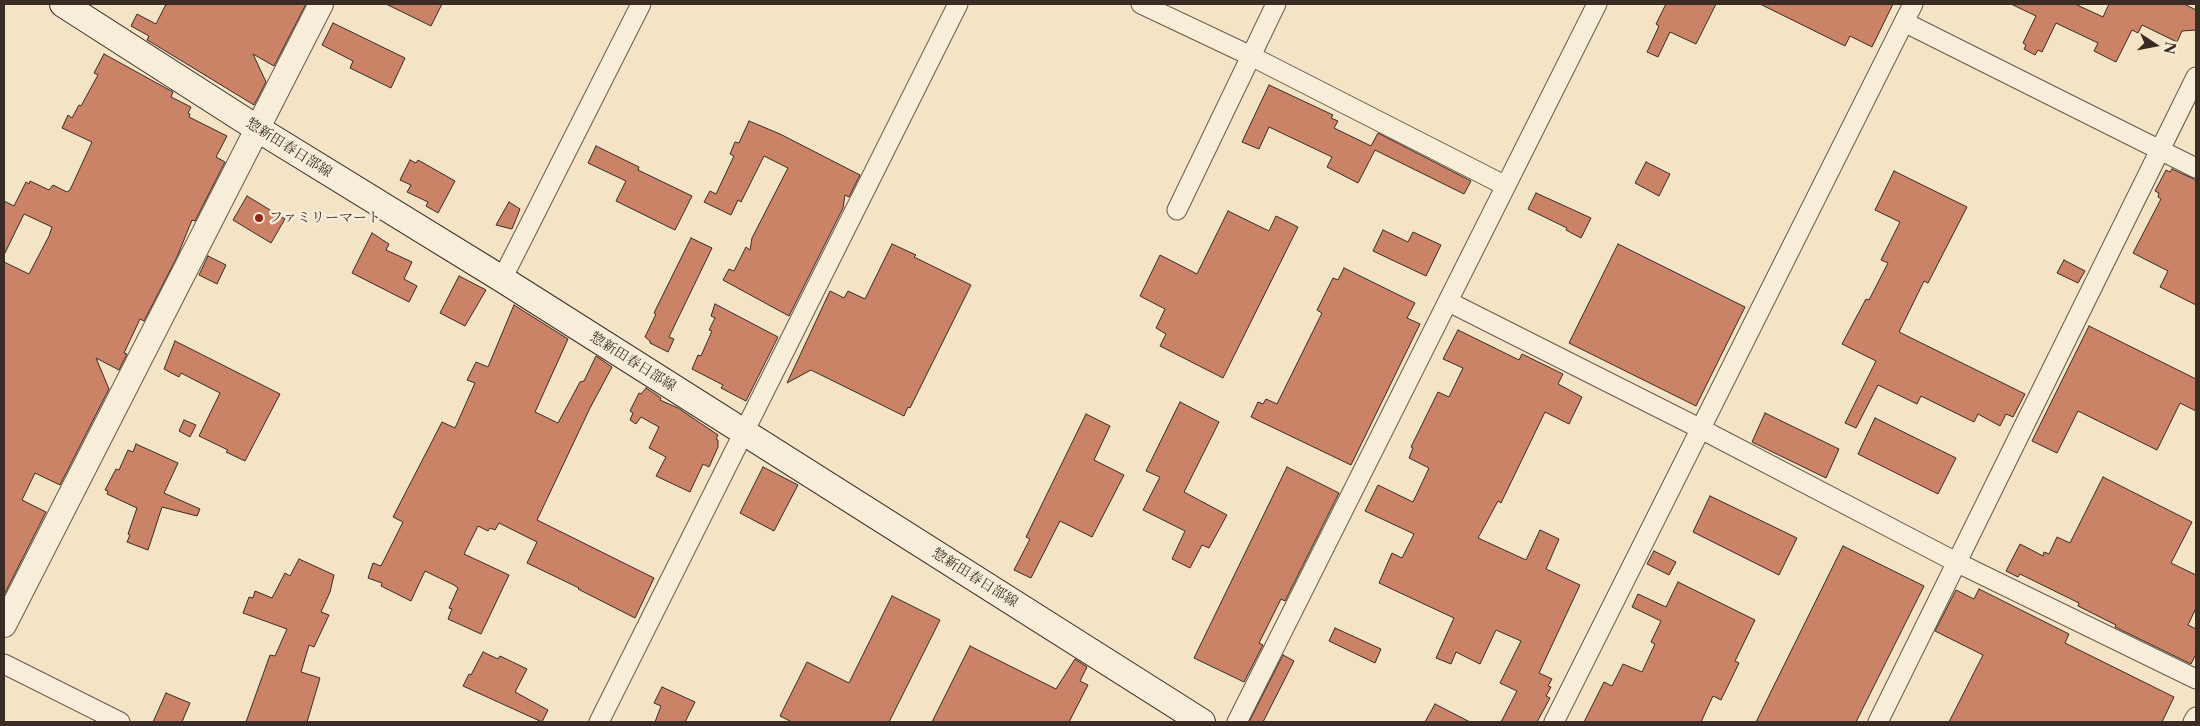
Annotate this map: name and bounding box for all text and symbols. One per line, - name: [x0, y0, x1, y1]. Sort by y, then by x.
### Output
- north arrow: [2130, 20, 2180, 70]
- text: N: [2160, 40, 2180, 56]
- street label: 惣新田春日部線: [243, 115, 335, 181]
- place label: ファミリーマート: [269, 210, 381, 226]
- marker: ファミリーマート: [253, 212, 265, 224]
- street label: 惣新田春日部線: [587, 329, 679, 395]
- street label: 惣新田春日部線: [929, 545, 1021, 611]

